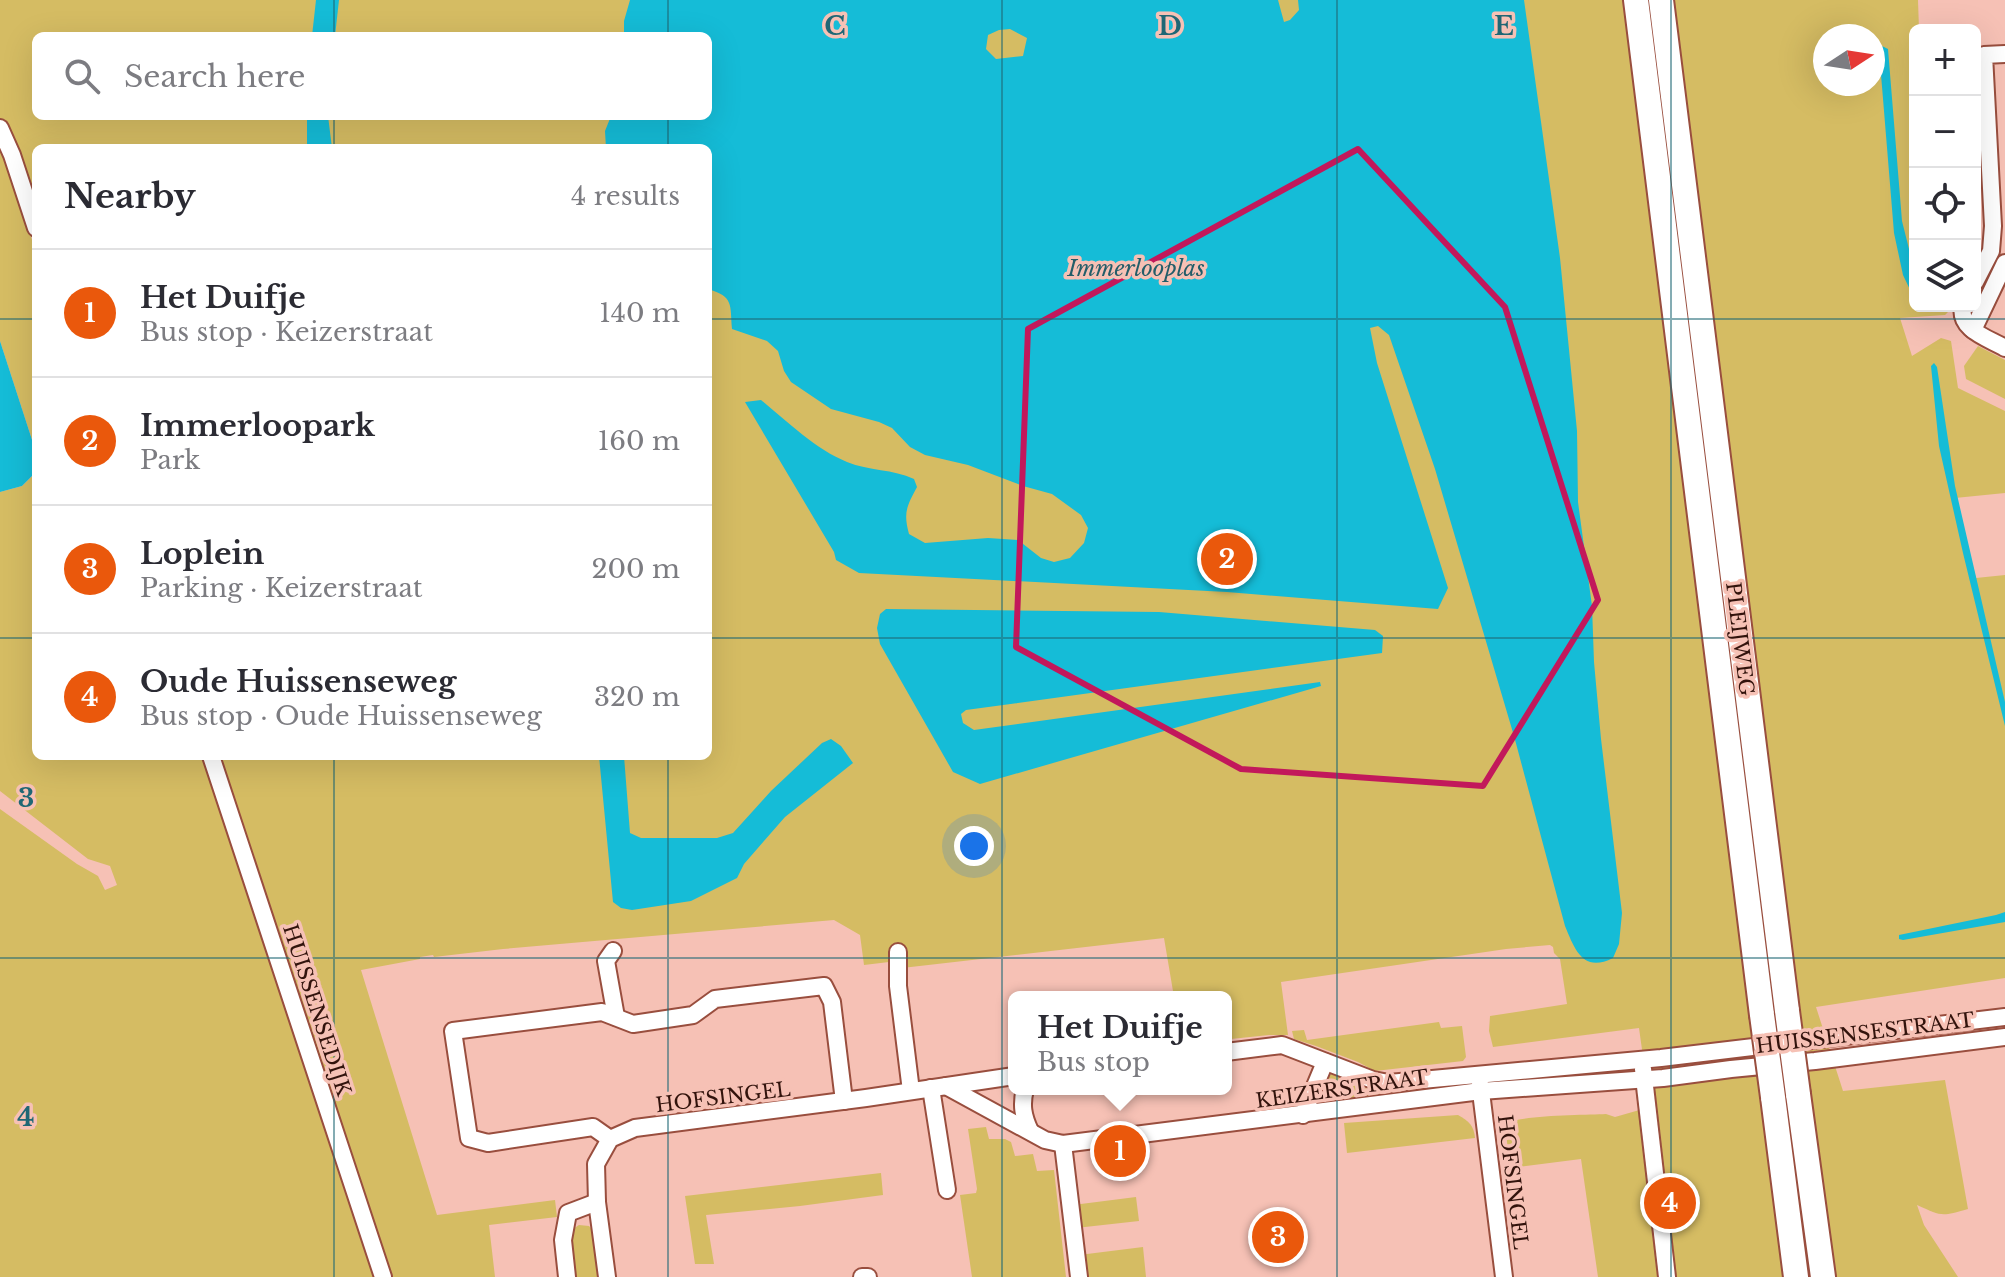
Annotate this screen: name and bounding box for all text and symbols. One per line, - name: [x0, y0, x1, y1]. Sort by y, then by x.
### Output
- text: C: [824, 10, 846, 42]
- text: D: [1158, 10, 1182, 42]
- text: E: [1494, 10, 1514, 42]
- north arrow: [1813, 24, 1885, 96]
- map controls: [1909, 24, 1981, 312]
- button: +: [1909, 24, 1981, 96]
- search box: [32, 32, 712, 120]
- icon: search: [60, 54, 104, 98]
- text: Search here: [124, 58, 305, 95]
- button: −: [1909, 96, 1981, 168]
- button: locate: [1909, 168, 1981, 240]
- text: Nearby: [64, 175, 196, 217]
- text: 4 results: [571, 180, 680, 212]
- button: layers: [1909, 240, 1981, 312]
- water label: Immerlooplas: [1066, 255, 1205, 282]
- text: Het Duifje: [140, 279, 306, 316]
- text: 1: [84, 297, 96, 329]
- text: 140 m: [599, 297, 680, 329]
- text: Bus stop · Keizerstraat: [140, 316, 433, 348]
- text: Immerloopark: [140, 407, 375, 444]
- text: 2: [82, 425, 98, 457]
- text: 160 m: [598, 425, 680, 457]
- text: Park: [140, 444, 200, 476]
- pin: 2: [1201, 529, 1253, 589]
- text: Loplein: [140, 535, 264, 572]
- text: 3: [82, 553, 98, 585]
- text: 200 m: [591, 553, 680, 585]
- text: Parking · Keizerstraat: [140, 572, 423, 604]
- street label: PLEIJWEG: [1721, 581, 1759, 697]
- text: Oude Huissenseweg: [140, 663, 456, 700]
- text: 4: [81, 681, 99, 713]
- text: 320 m: [594, 681, 680, 713]
- text: Bus stop · Oude Huissenseweg: [140, 700, 542, 732]
- text: 3: [18, 782, 34, 814]
- your location: [954, 826, 994, 866]
- street label: HUISSENSEDIJK: [278, 921, 356, 1099]
- popup: [1008, 991, 1232, 1095]
- street label: HUISSENSESTRAAT: [1754, 1008, 1976, 1058]
- text: Het Duifje: [1037, 1009, 1203, 1046]
- text: Bus stop: [1037, 1046, 1150, 1078]
- street label: KEIZERSTRAAT: [1254, 1065, 1430, 1113]
- street label: HOFSINGEL: [654, 1077, 792, 1117]
- text: 4: [17, 1101, 35, 1133]
- street label: HOFSINGEL: [1493, 1113, 1533, 1251]
- pin: 1: [1094, 1121, 1146, 1181]
- pin: 4: [1644, 1173, 1696, 1233]
- pin: 3: [1252, 1207, 1304, 1267]

